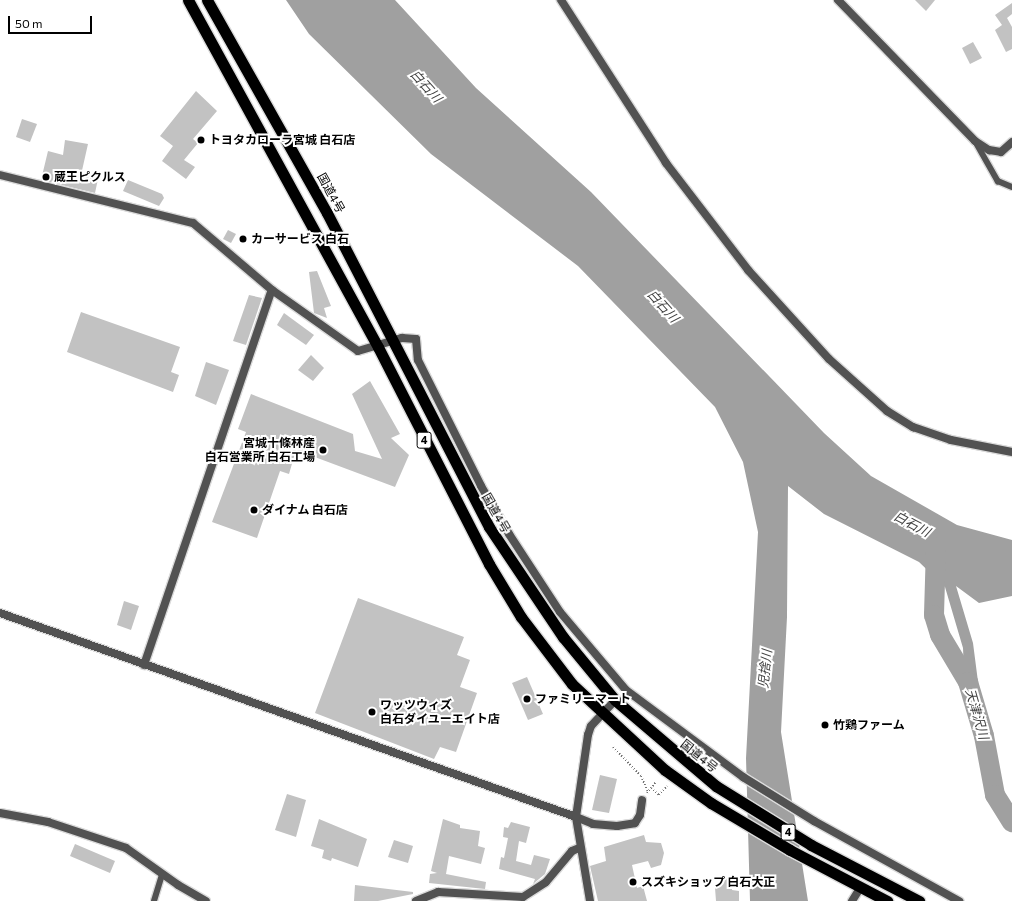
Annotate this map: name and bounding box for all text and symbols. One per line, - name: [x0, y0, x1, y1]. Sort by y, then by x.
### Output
- scale bar: [10, 8, 94, 34]
- text: 50 m: [15, 16, 43, 30]
- water label: 白石川: [407, 66, 445, 106]
- place label: トヨタカローラ宮城 白石店: [209, 133, 355, 147]
- marker: トヨタカローラ宮城 白石店: [196, 135, 206, 145]
- place label: 蔵王ピクルス: [54, 170, 126, 184]
- street label: 国道4号: [314, 171, 348, 215]
- marker: 蔵王ピクルス: [41, 172, 51, 182]
- place label: カーサービス 白石: [251, 232, 349, 246]
- marker: カーサービス 白石: [238, 234, 248, 244]
- water label: 白石川: [644, 286, 682, 326]
- road number: 4: [416, 431, 432, 449]
- place label: 宮城十條林産 白石営業所 白石工場: [205, 436, 315, 464]
- marker: 宮城十條林産 白石営業所 白石工場: [318, 445, 328, 455]
- street label: 国道4号: [479, 491, 513, 535]
- place label: ダイナム 白石店: [262, 503, 348, 517]
- marker: ダイナム 白石店: [249, 505, 259, 515]
- water label: 白石川: [891, 508, 933, 540]
- water label: 児捨川: [755, 649, 775, 689]
- water label: 天津沢川: [962, 687, 992, 741]
- place label: ファミリーマート: [535, 692, 631, 706]
- marker: ファミリーマート: [522, 694, 532, 704]
- place label: ワッツウィズ 白石ダイユーエイト店: [380, 698, 500, 726]
- marker: ワッツウィズ 白石ダイユーエイト店: [367, 707, 377, 717]
- place label: 竹鶏ファーム: [833, 718, 905, 732]
- marker: 竹鶏ファーム: [820, 720, 830, 730]
- street label: 国道4号: [678, 737, 720, 775]
- road number: 4: [780, 823, 796, 841]
- place label: スズキショップ 白石大正: [641, 875, 775, 889]
- marker: スズキショップ 白石大正: [628, 877, 638, 887]

